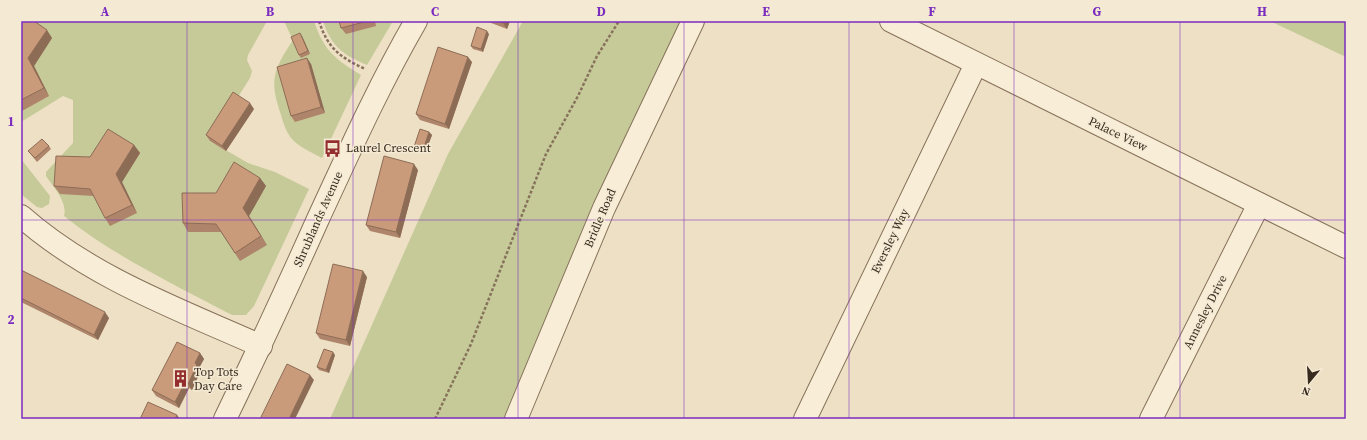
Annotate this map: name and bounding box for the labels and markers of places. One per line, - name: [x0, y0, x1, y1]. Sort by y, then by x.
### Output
- bus stop icon: Laurel Crescent: [323, 138, 343, 158]
- place label: Laurel Crescent: [346, 140, 431, 156]
- place label: Top Tots Day Care: [194, 364, 242, 394]
- building icon: Top Tots Day Care: [171, 369, 191, 389]

